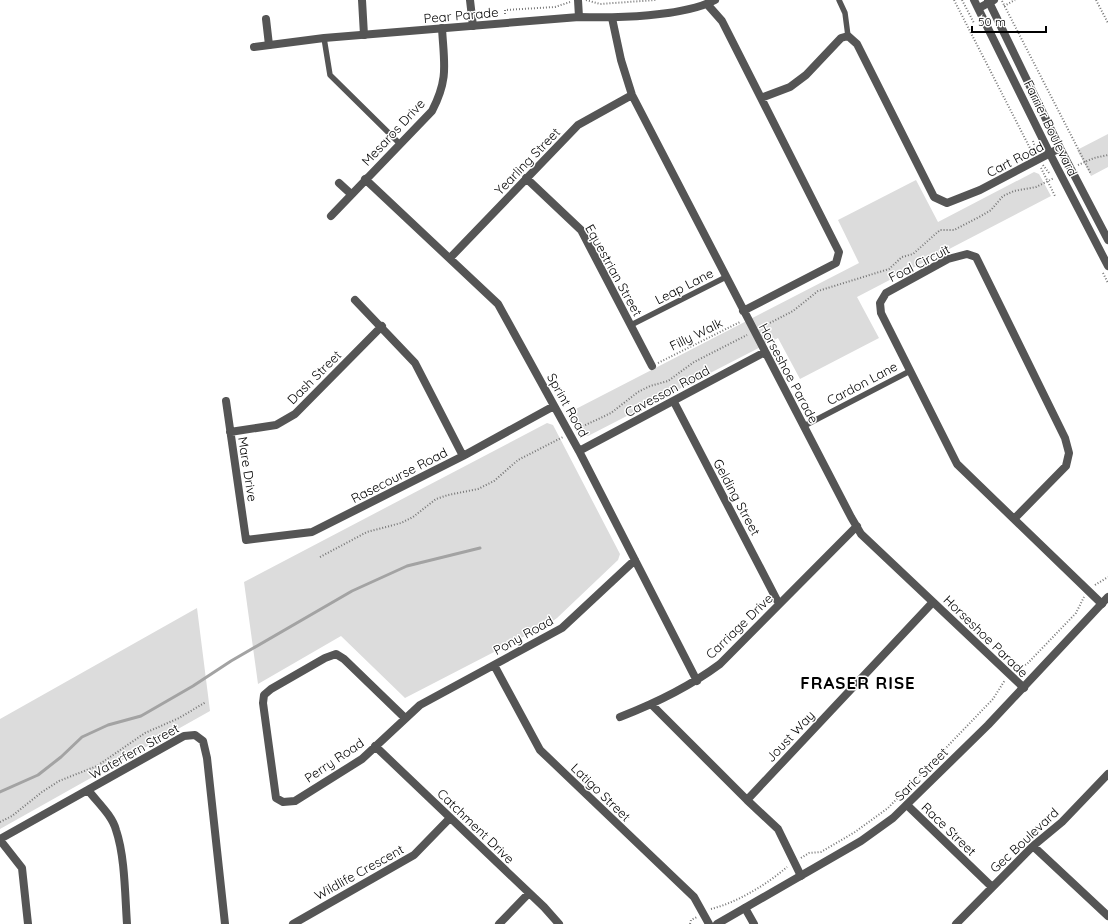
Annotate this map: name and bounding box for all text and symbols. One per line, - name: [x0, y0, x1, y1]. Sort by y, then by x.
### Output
- street label: Pear Parade: [423, 4, 499, 26]
- scale bar: [972, 8, 1046, 34]
- text: 50 m: [978, 14, 1006, 29]
- street label: Farrier Boulevard: [1021, 77, 1081, 179]
- street label: Mesaros Drive: [358, 95, 428, 169]
- street label: Yearling Street: [491, 124, 563, 198]
- street label: Cart Road: [984, 138, 1046, 180]
- street label: Equestrian Street: [582, 221, 646, 319]
- street label: Foal Circuit: [886, 241, 952, 285]
- street label: Leap Lane: [652, 265, 716, 307]
- street label: Filly Walk: [667, 314, 725, 354]
- street label: Horseshoe Parade: [756, 320, 822, 426]
- street label: Dash Street: [284, 347, 344, 407]
- street label: Cardon Lane: [824, 358, 900, 408]
- street label: Cavesson Road: [622, 362, 712, 420]
- street label: Sprint Road: [544, 370, 592, 440]
- street label: Mare Drive: [235, 435, 261, 503]
- street label: Rasecourse Road: [348, 444, 450, 506]
- street label: Gelding Street: [710, 456, 764, 538]
- street label: Carriage Drive: [702, 590, 776, 662]
- street label: Horseshoe Parade: [940, 592, 1032, 680]
- street label: Pony Road: [490, 612, 556, 658]
- district label: FRASER RISE: [800, 672, 916, 693]
- street label: Joust Way: [762, 707, 818, 765]
- street label: Waterfern Street: [86, 720, 182, 782]
- street label: Perry Road: [301, 734, 367, 786]
- street label: Saric Street: [891, 744, 951, 804]
- street label: Latigo Street: [568, 760, 634, 824]
- street label: Catchment Drive: [434, 785, 518, 867]
- street label: Race Street: [918, 799, 980, 859]
- street label: Gec Boulevard: [986, 804, 1062, 876]
- street label: Wildlife Crescent: [312, 841, 406, 903]

